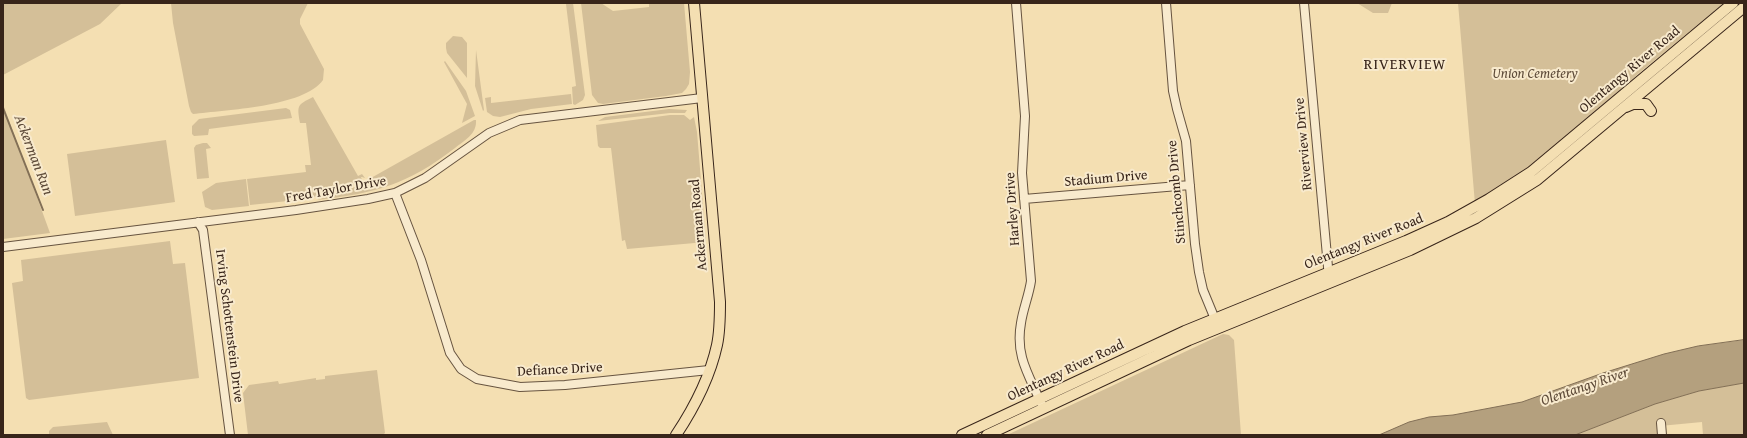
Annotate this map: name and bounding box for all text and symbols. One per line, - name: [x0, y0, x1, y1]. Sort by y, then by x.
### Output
- street label: Olentangy River Road: [1576, 23, 1684, 117]
- district label: RIVERVIEW: [1364, 56, 1446, 74]
- park label: Union Cemetery: [1492, 66, 1578, 82]
- street label: Riverview Drive: [1292, 97, 1316, 191]
- water label: Ackerman Run: [9, 112, 57, 198]
- street label: Stinchcomb Drive: [1164, 139, 1190, 245]
- street label: Stadium Drive: [1064, 167, 1148, 191]
- street label: Harley Drive: [1002, 172, 1024, 246]
- street label: Fred Taylor Drive: [284, 173, 388, 207]
- street label: Ackerman Road: [687, 178, 711, 272]
- street label: Olentangy River Road: [1302, 210, 1426, 274]
- street label: Irving Schottenstein Drive: [211, 248, 247, 404]
- street label: Olentangy River Road: [1005, 337, 1127, 405]
- street label: Defiance Drive: [517, 359, 603, 381]
- water label: Olentangy River: [1539, 364, 1631, 410]

